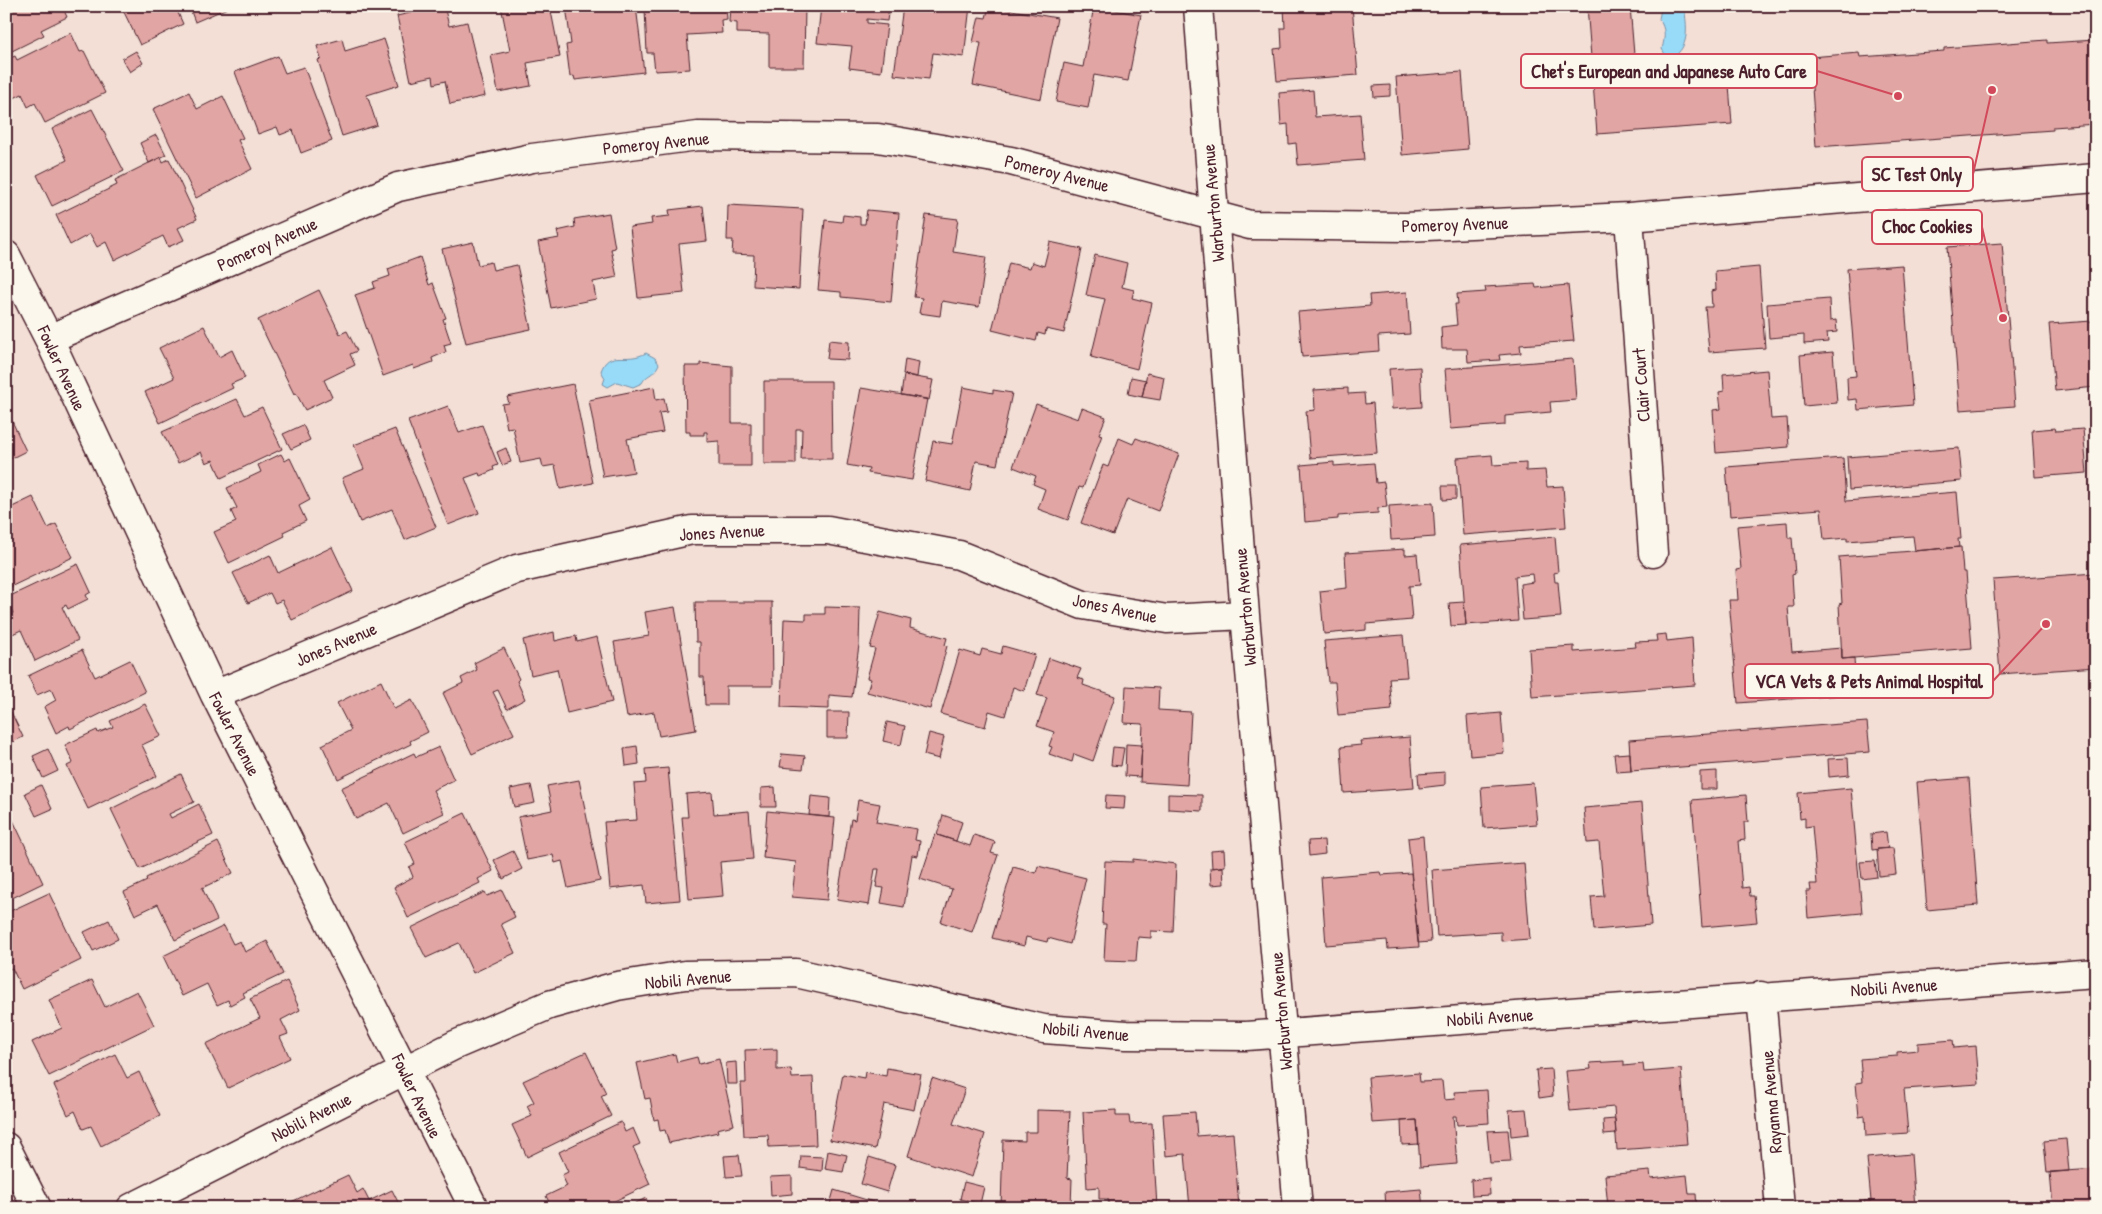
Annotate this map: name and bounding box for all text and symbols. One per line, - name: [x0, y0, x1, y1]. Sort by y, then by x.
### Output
- callout: Chet's European and Japanese Auto Care: [1521, 54, 1817, 88]
- text: Chet's European and Japanese Auto Care: [1531, 58, 1807, 85]
- street label: Pomeroy Avenue: [602, 125, 710, 161]
- street label: Warburton Avenue: [1195, 143, 1231, 263]
- street label: Pomeroy Avenue: [1002, 148, 1112, 198]
- callout: SC Test Only: [1862, 157, 1973, 191]
- text: SC Test Only: [1872, 161, 1962, 188]
- street label: Pomeroy Avenue: [1401, 210, 1509, 238]
- callout: Choc Cookies: [1872, 210, 1982, 244]
- street label: Pomeroy Avenue: [213, 211, 321, 277]
- text: Choc Cookies: [1882, 213, 1973, 239]
- street label: Fowler Avenue: [31, 321, 93, 415]
- street label: Clair Court: [1626, 346, 1656, 423]
- street label: Jones Avenue: [678, 517, 766, 547]
- street label: Warburton Avenue: [1227, 547, 1263, 667]
- street label: Jones Avenue: [1070, 587, 1160, 629]
- street label: Jones Avenue: [292, 616, 380, 672]
- callout: VCA Vets & Pets Animal Hospital: [1745, 664, 1993, 698]
- text: VCA Vets & Pets Animal Hospital: [1755, 668, 1984, 695]
- street label: Fowler Avenue: [203, 687, 267, 780]
- street label: Warburton Avenue: [1263, 951, 1299, 1071]
- street label: Nobili Avenue: [644, 963, 732, 995]
- street label: Nobili Avenue: [1850, 971, 1938, 1003]
- street label: Nobili Avenue: [1446, 1001, 1534, 1033]
- street label: Nobili Avenue: [1042, 1015, 1130, 1047]
- street label: Fowler Avenue: [385, 1049, 448, 1142]
- street label: Rayanna Avenue: [1754, 1050, 1788, 1154]
- street label: Nobili Avenue: [267, 1086, 355, 1148]

